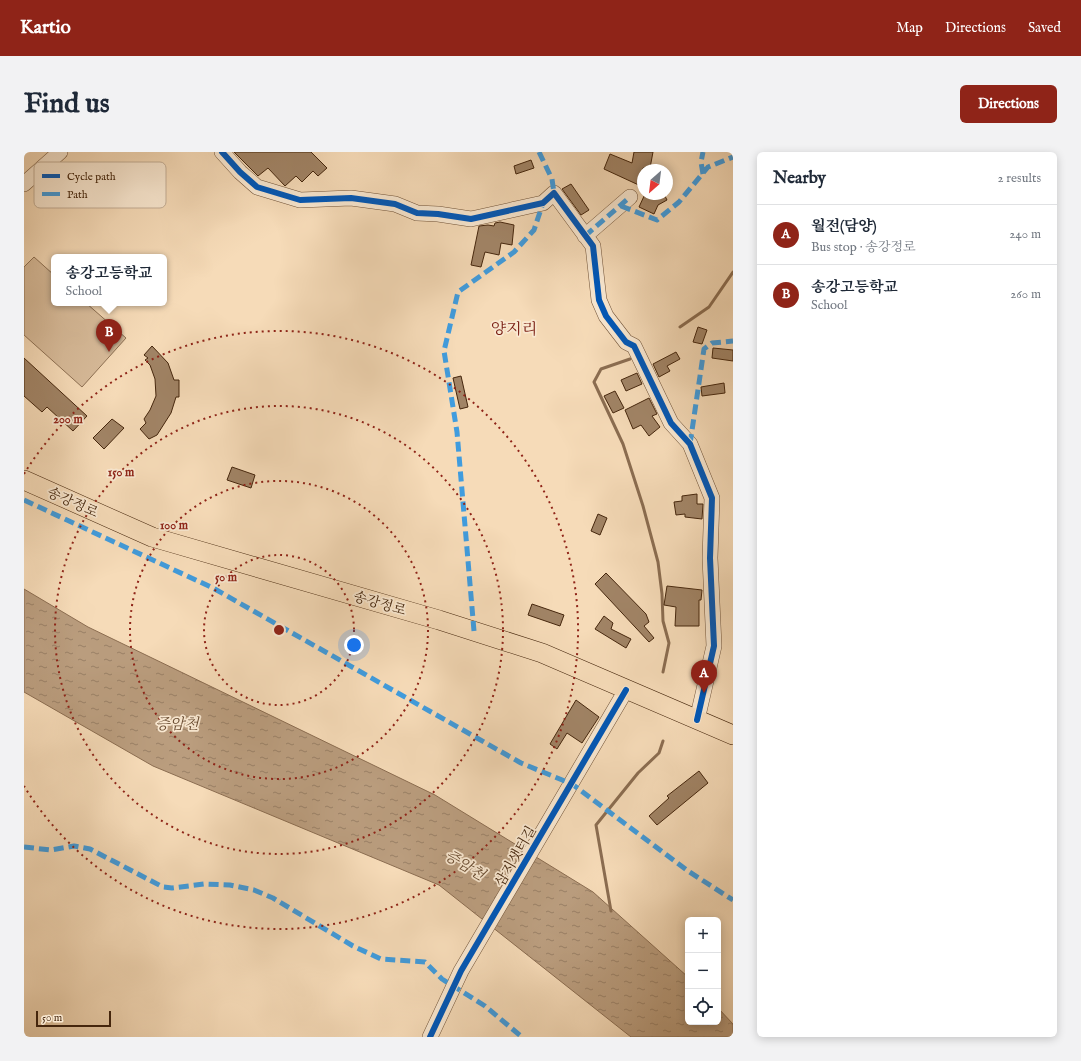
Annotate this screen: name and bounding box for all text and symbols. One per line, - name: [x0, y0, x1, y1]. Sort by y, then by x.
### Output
- text: Kartio: [20, 16, 71, 40]
- text: Map: [896, 19, 923, 37]
- text: Directions: [945, 19, 1006, 37]
- text: Saved: [1028, 19, 1061, 37]
- button: Directions: [960, 85, 1057, 123]
- text: Find us: [24, 87, 110, 122]
- legend: [34, 162, 166, 208]
- north arrow: [637, 164, 673, 200]
- text: Nearby: [773, 168, 826, 189]
- text: Cycle path: [67, 170, 116, 184]
- text: 2 results: [997, 170, 1041, 187]
- text: Path: [67, 188, 88, 202]
- text: 월전(담양): [811, 217, 877, 236]
- text: A: [782, 226, 790, 243]
- text: 240 m: [1009, 226, 1041, 243]
- text: Bus stop · 송강정로: [811, 239, 916, 256]
- popup: [51, 254, 167, 306]
- text: 송강고등학교: [66, 264, 152, 283]
- text: 송강고등학교: [811, 278, 898, 297]
- text: School: [66, 283, 102, 300]
- text: B: [782, 286, 790, 303]
- text: 260 m: [1010, 286, 1041, 303]
- text: School: [811, 297, 848, 314]
- pin: B: [96, 319, 122, 352]
- district label: 양지리: [491, 320, 537, 340]
- text: 200 m: [53, 412, 83, 427]
- text: 150 m: [108, 465, 135, 480]
- street label: 송강정로: [44, 484, 101, 522]
- text: 100 m: [160, 518, 189, 533]
- text: 50 m: [215, 570, 238, 585]
- street label: 송강정로: [351, 588, 409, 620]
- centre of rings: [272, 623, 286, 637]
- your location: [344, 635, 364, 655]
- pin: A: [691, 660, 717, 693]
- water label: 증암천: [155, 715, 200, 734]
- street label: 삼지샛터길: [491, 823, 541, 890]
- water label: 증암천: [441, 846, 490, 886]
- map controls: [685, 917, 721, 1025]
- button: +: [685, 917, 721, 953]
- button: −: [685, 953, 721, 989]
- button: locate: [685, 989, 721, 1025]
- scale bar: [36, 1009, 111, 1028]
- text: 50 m: [42, 1011, 62, 1025]

